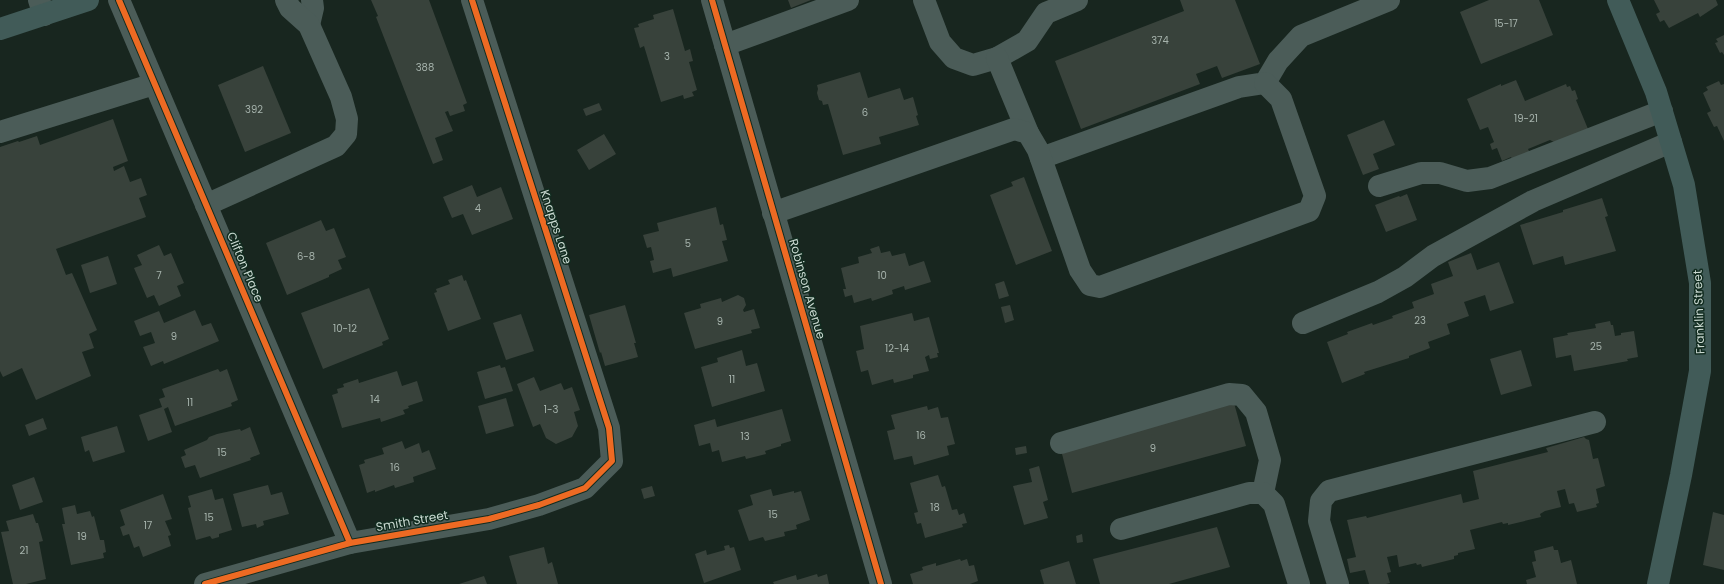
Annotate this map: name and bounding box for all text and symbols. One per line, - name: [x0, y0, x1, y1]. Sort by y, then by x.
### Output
- house number: 15-17: [1494, 16, 1518, 31]
- house number: 374: [1151, 33, 1169, 48]
- house number: 3: [664, 49, 670, 64]
- house number: 388: [416, 60, 434, 75]
- house number: 392: [245, 102, 263, 117]
- house number: 6: [862, 105, 868, 120]
- house number: 19-21: [1514, 111, 1538, 126]
- street label: Knapps Lane: [536, 188, 576, 266]
- house number: 4: [475, 201, 481, 216]
- street label: Clifton Place: [223, 229, 268, 305]
- house number: 5: [685, 236, 691, 251]
- street label: Robinson Avenue: [785, 237, 830, 341]
- house number: 6-8: [297, 249, 315, 264]
- house number: 7: [156, 268, 162, 283]
- house number: 10: [877, 268, 887, 283]
- street label: Franklin Street: [1689, 270, 1708, 354]
- house number: 23: [1414, 313, 1426, 328]
- house number: 9: [717, 314, 723, 329]
- house number: 10-12: [333, 321, 357, 336]
- house number: 9: [171, 329, 177, 344]
- house number: 25: [1590, 339, 1602, 354]
- house number: 12-14: [885, 341, 909, 356]
- house number: 11: [729, 372, 735, 387]
- house number: 14: [370, 392, 380, 407]
- house number: 11: [187, 395, 193, 410]
- house number: 1-3: [544, 402, 558, 417]
- house number: 16: [916, 428, 926, 443]
- house number: 13: [740, 429, 750, 444]
- house number: 9: [1150, 441, 1156, 456]
- house number: 15: [217, 445, 227, 460]
- house number: 16: [390, 460, 400, 475]
- house number: 18: [930, 500, 940, 515]
- street label: Smith Street: [375, 506, 449, 535]
- house number: 15: [768, 507, 778, 522]
- house number: 15: [204, 510, 214, 525]
- house number: 17: [144, 518, 153, 533]
- house number: 19: [77, 529, 87, 544]
- house number: 21: [20, 543, 28, 558]

